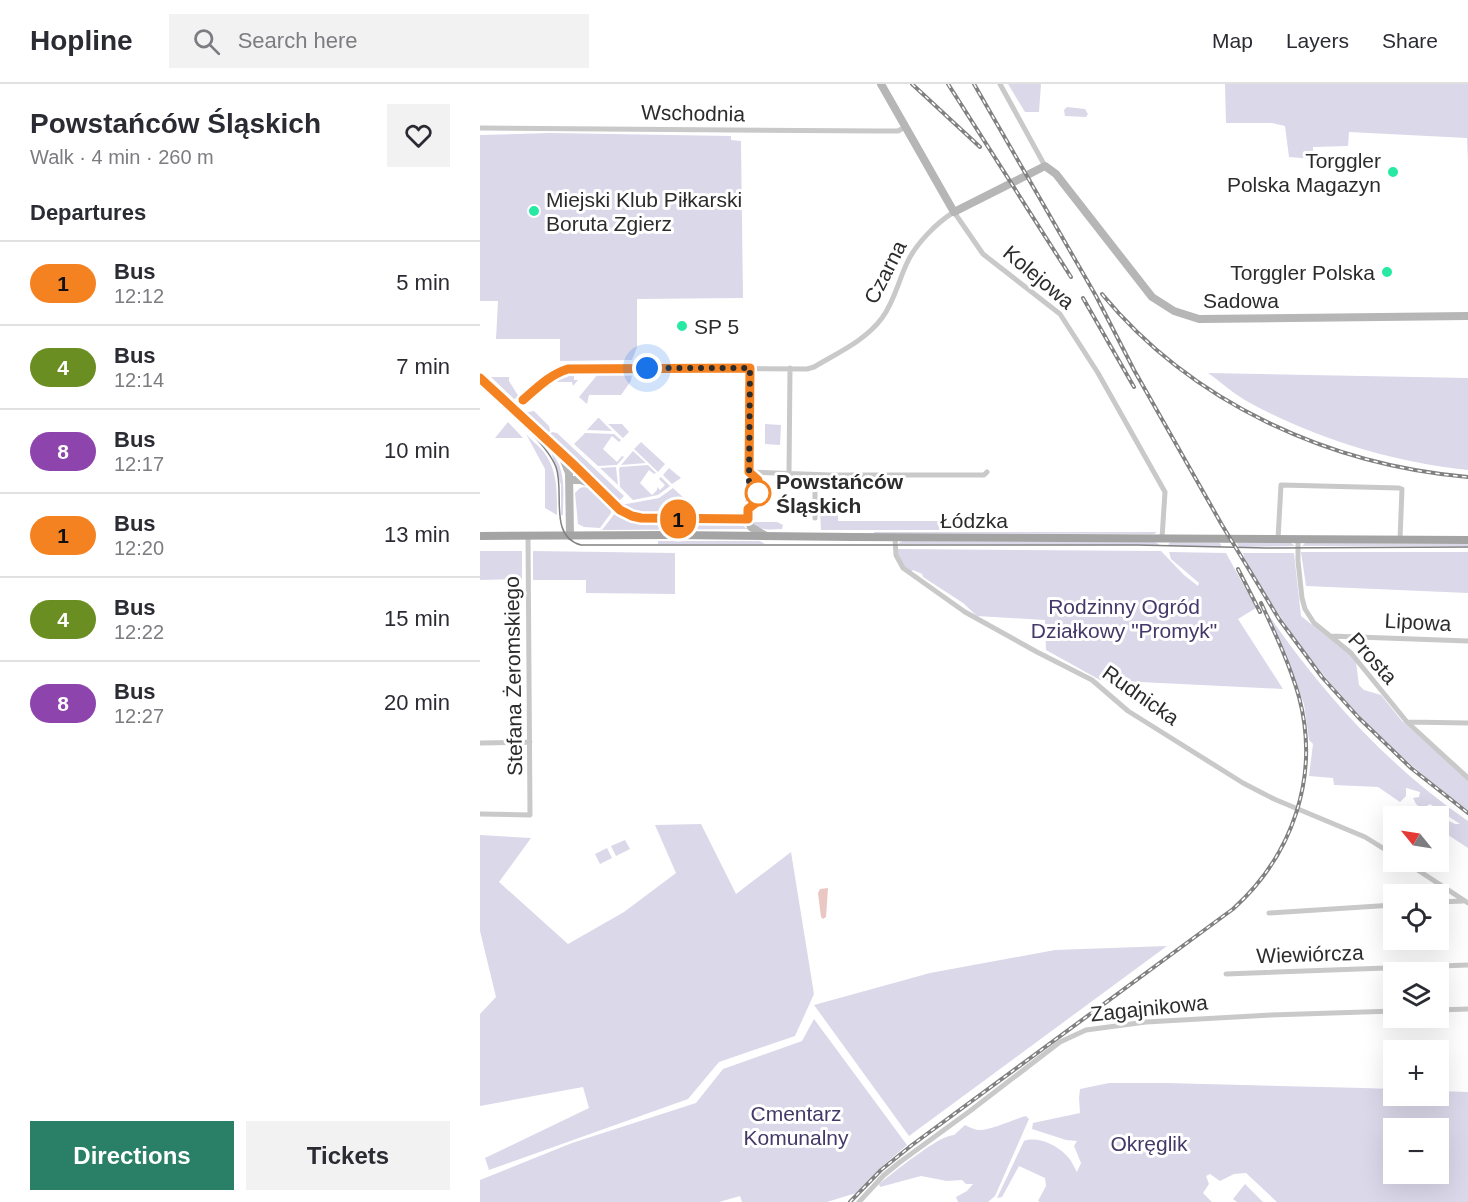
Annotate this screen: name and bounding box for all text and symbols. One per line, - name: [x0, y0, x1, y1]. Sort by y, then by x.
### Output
- search box: [169, 14, 589, 68]
- text: Hopline: [30, 25, 133, 56]
- icon: search: [190, 25, 223, 58]
- text: Search here: [238, 28, 358, 53]
- text: Map: [1212, 29, 1253, 52]
- text: Layers: [1286, 29, 1349, 52]
- text: Share: [1382, 29, 1438, 52]
- street label: Wschodnia: [641, 101, 745, 125]
- button: heart: [387, 104, 450, 167]
- text: Powstańców Śląskich: [30, 108, 321, 139]
- text: Walk · 4 min · 260 m: [30, 146, 214, 168]
- place label: Torggler Polska Magazyn: [1227, 149, 1381, 196]
- marker: Torggler Polska Magazyn: [1386, 165, 1400, 179]
- place label: Miejski Klub Piłkarski Boruta Zgierz: [546, 188, 742, 235]
- text: Departures: [30, 200, 146, 225]
- marker: Miejski Klub Piłkarski Boruta Zgierz: [527, 204, 541, 218]
- street label: Czarna: [859, 236, 911, 307]
- street label: Kolejowa: [999, 241, 1079, 313]
- text: Bus: [114, 259, 156, 284]
- place label: Torggler Polska: [1230, 261, 1375, 284]
- marker: Torggler Polska: [1380, 265, 1394, 279]
- text: 5 min: [396, 270, 450, 295]
- text: 1: [57, 272, 69, 295]
- text: 12:12: [114, 285, 164, 307]
- street label: Sadowa: [1203, 289, 1279, 312]
- place label: SP 5: [694, 315, 739, 338]
- marker: SP 5: [675, 319, 689, 333]
- text: Bus: [114, 343, 156, 368]
- your location: [632, 353, 662, 383]
- text: 7 min: [396, 354, 450, 379]
- text: 4: [57, 356, 69, 379]
- text: 12:14: [114, 369, 164, 391]
- text: Bus: [114, 427, 156, 452]
- text: 10 min: [384, 438, 450, 463]
- text: 8: [57, 440, 69, 463]
- text: 12:17: [114, 453, 164, 475]
- place label: Powstańców Śląskich: [776, 470, 904, 517]
- marker: Powstańców Śląskich: [745, 480, 771, 506]
- line badge: 1: [658, 500, 698, 538]
- text: 1: [672, 508, 684, 531]
- street label: Łódzka: [940, 509, 1008, 532]
- text: Bus: [114, 511, 156, 536]
- text: 13 min: [384, 522, 450, 547]
- text: 1: [57, 524, 69, 547]
- text: 12:20: [114, 537, 164, 559]
- street label: Stefana Żeromskiego: [500, 576, 526, 776]
- text: Bus: [114, 595, 156, 620]
- park label: Rodzinny Ogród Działkowy "Promyk": [1031, 595, 1217, 642]
- text: 15 min: [384, 606, 450, 631]
- text: 4: [57, 608, 69, 631]
- street label: Lipowa: [1384, 609, 1452, 635]
- text: 12:22: [114, 621, 164, 643]
- street label: Prosta: [1344, 628, 1402, 688]
- street label: Rudnicka: [1099, 660, 1184, 730]
- text: Bus: [114, 679, 156, 704]
- text: 20 min: [384, 690, 450, 715]
- text: 8: [57, 692, 69, 715]
- text: 12:27: [114, 705, 164, 727]
- north arrow: [1383, 806, 1449, 872]
- map controls: [1383, 806, 1449, 1184]
- button: locate: [1383, 884, 1449, 950]
- street label: Wiewiórcza: [1256, 941, 1364, 967]
- button: layers: [1383, 962, 1449, 1028]
- street label: Zagajnikowa: [1089, 990, 1209, 1026]
- button: +: [1383, 1040, 1449, 1106]
- park label: Cmentarz Komunalny: [743, 1102, 849, 1149]
- button: −: [1383, 1118, 1449, 1184]
- button: Directions: [30, 1121, 234, 1190]
- button: Tickets: [246, 1121, 450, 1190]
- park label: Okręglik: [1110, 1132, 1188, 1155]

